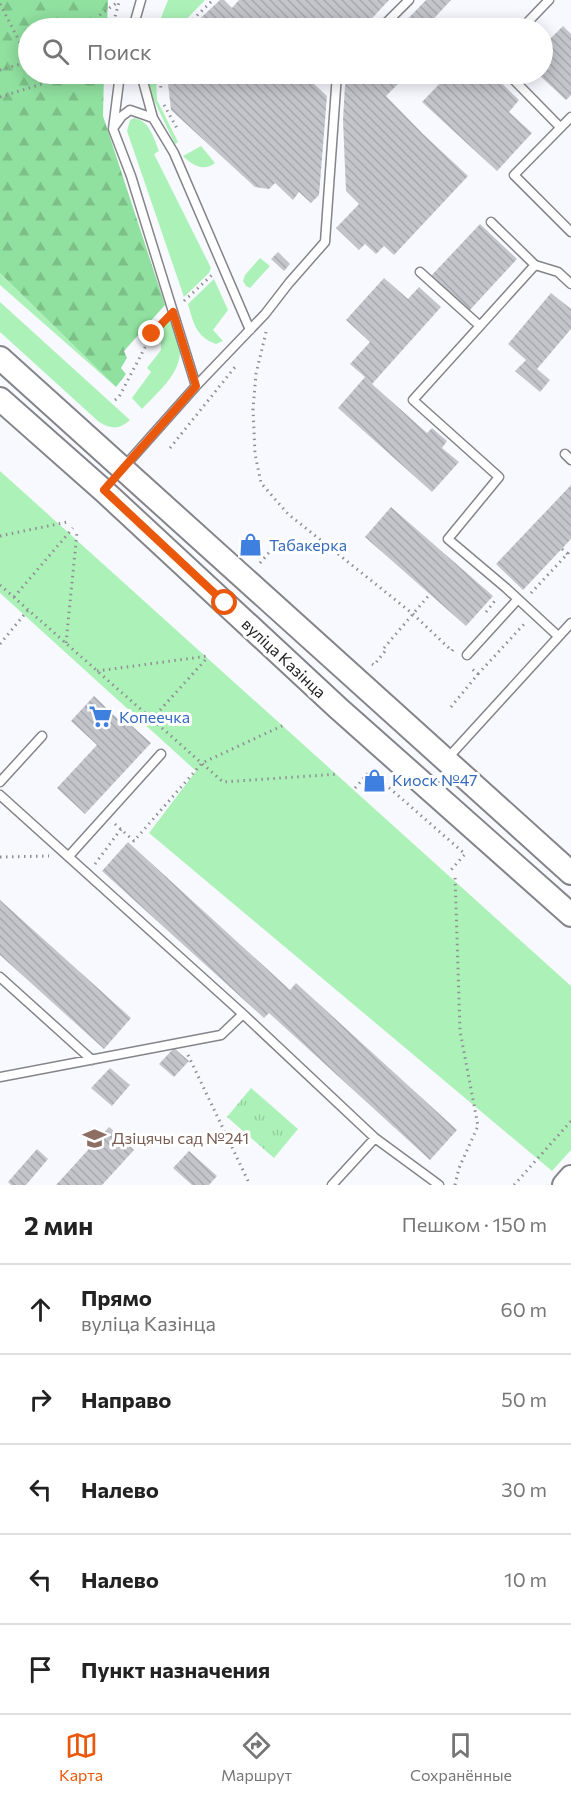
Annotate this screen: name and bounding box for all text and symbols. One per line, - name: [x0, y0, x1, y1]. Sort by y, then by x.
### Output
- search box: [18, 18, 553, 84]
- icon: search: [39, 35, 72, 68]
- text: Поиск: [87, 38, 152, 65]
- route end: [138, 320, 164, 346]
- shop icon: Табакерка: [238, 532, 264, 558]
- place label: Табакерка: [269, 535, 347, 554]
- route start: [211, 589, 237, 615]
- street label: вуліца Казінца: [238, 614, 330, 701]
- supermarket icon: Копеечка: [88, 704, 114, 730]
- place label: Копеечка: [119, 707, 190, 726]
- shop icon: Киоск №47: [361, 767, 387, 793]
- place label: Киоск №47: [392, 770, 478, 789]
- school or university icon: Дзіцячы сад №241: [81, 1125, 107, 1151]
- place label: Дзіцячы сад №241: [112, 1128, 249, 1147]
- text: 2 мин: [24, 1209, 93, 1240]
- text: Пешком · 150 m: [402, 1212, 547, 1236]
- text: Прямо: [81, 1284, 152, 1311]
- icon: ahead: [24, 1293, 57, 1326]
- text: 60 m: [501, 1297, 547, 1321]
- text: вуліца Казінца: [81, 1311, 216, 1335]
- icon: right: [24, 1383, 57, 1416]
- text: Направо: [81, 1386, 171, 1413]
- text: 50 m: [501, 1387, 547, 1411]
- icon: left: [24, 1473, 57, 1506]
- text: Налево: [81, 1476, 159, 1503]
- text: 30 m: [501, 1477, 547, 1501]
- icon: left: [24, 1563, 57, 1596]
- text: Налево: [81, 1566, 159, 1593]
- text: 10 m: [504, 1567, 547, 1591]
- icon: arrive: [24, 1653, 57, 1686]
- text: Пункт назначения: [81, 1656, 270, 1683]
- tab: Карта: [59, 1729, 103, 1784]
- tab: Маршрут: [221, 1729, 292, 1784]
- tab: Сохранённые: [410, 1729, 512, 1784]

